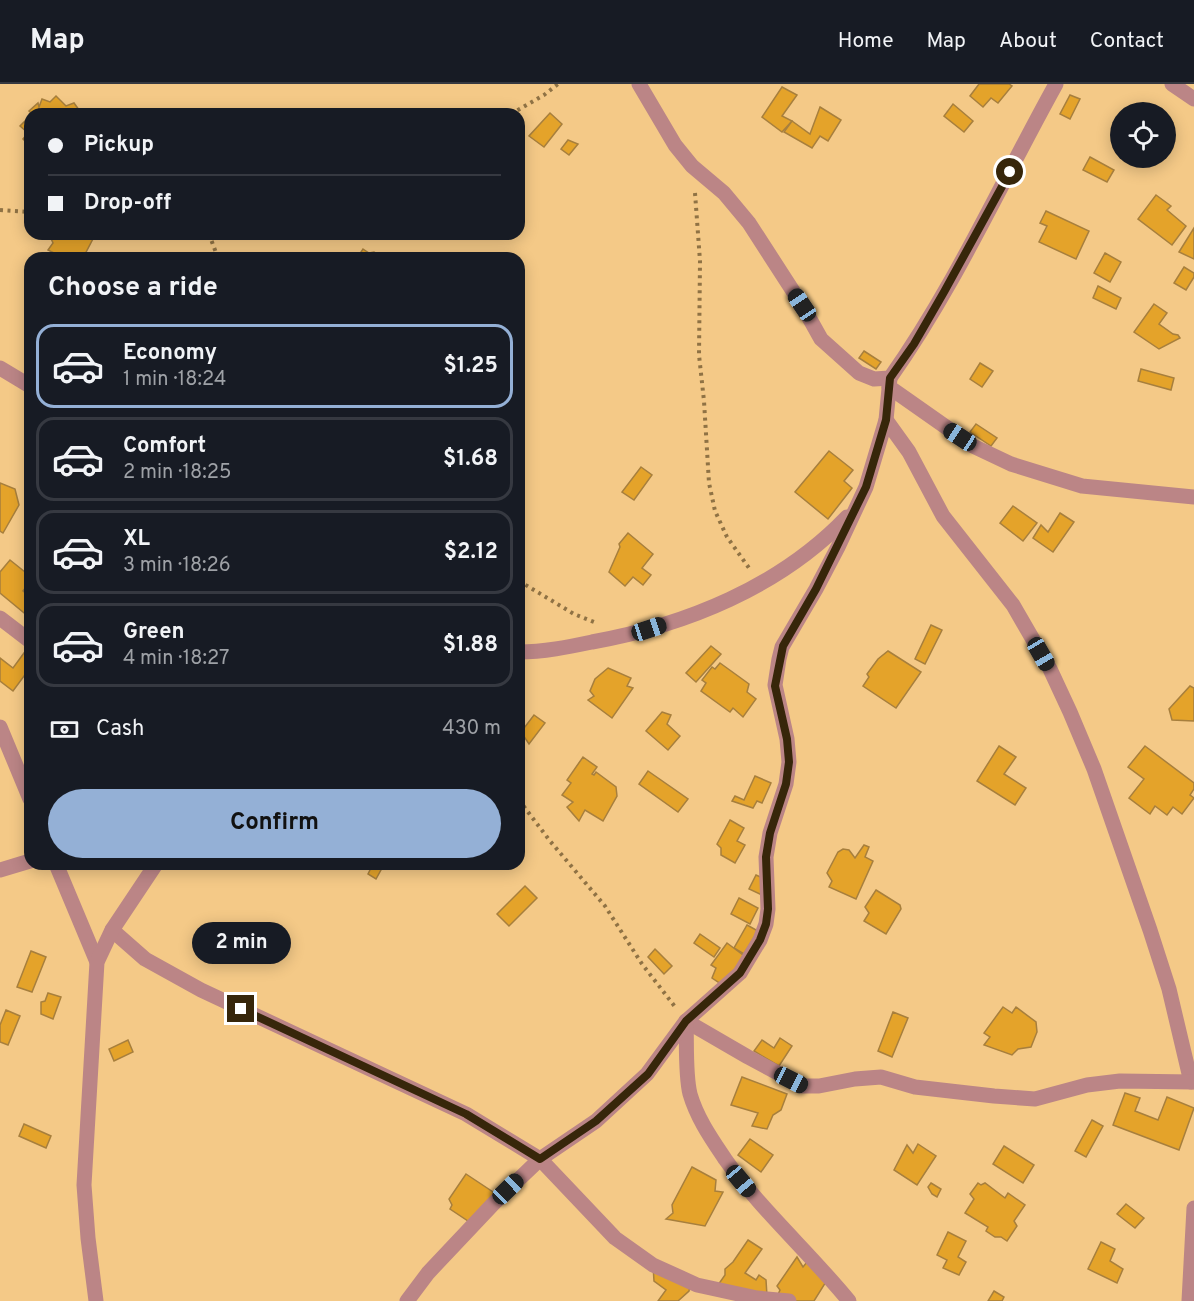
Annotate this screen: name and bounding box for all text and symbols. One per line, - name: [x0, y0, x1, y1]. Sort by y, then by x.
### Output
- text: Map: [30, 23, 85, 59]
- text: Home: [838, 28, 894, 55]
- text: Map: [927, 28, 966, 55]
- text: About: [999, 28, 1057, 55]
- text: Contact: [1090, 28, 1164, 55]
- map controls: [1110, 102, 1176, 168]
- button: locate: [1110, 102, 1176, 168]
- text: Pickup: [84, 132, 154, 159]
- route start: [996, 158, 1023, 185]
- text: Drop-off: [84, 190, 171, 217]
- text: Choose a ride: [48, 271, 218, 305]
- car: [784, 285, 820, 325]
- icon: car: [51, 339, 105, 393]
- text: Economy: [123, 340, 217, 367]
- text: $1.25: [444, 353, 498, 380]
- text: 1 min · 18:24: [123, 367, 226, 393]
- car: [940, 420, 980, 454]
- icon: car: [51, 432, 105, 486]
- text: Comfort: [123, 433, 206, 460]
- text: $1.68: [443, 446, 498, 473]
- text: 2 min · 18:25: [123, 460, 231, 486]
- icon: car: [51, 525, 105, 579]
- text: XL: [123, 526, 150, 553]
- text: $2.12: [444, 539, 498, 566]
- text: 3 min · 18:26: [123, 553, 231, 579]
- car: [629, 615, 669, 643]
- icon: car: [51, 618, 105, 672]
- text: Green: [123, 619, 185, 646]
- text: $1.88: [443, 632, 498, 659]
- car: [1024, 634, 1058, 674]
- text: 4 min · 18:27: [123, 646, 229, 672]
- icon: cash: [48, 713, 81, 746]
- text: Cash: [96, 716, 145, 743]
- text: 430 m: [442, 716, 501, 742]
- button: Confirm: [48, 789, 501, 858]
- callout: 2 min: [192, 922, 290, 964]
- text: 2 min: [215, 930, 268, 956]
- route end: [227, 995, 254, 1022]
- car: [771, 1064, 811, 1096]
- car: [723, 1161, 759, 1201]
- car: [489, 1170, 527, 1208]

